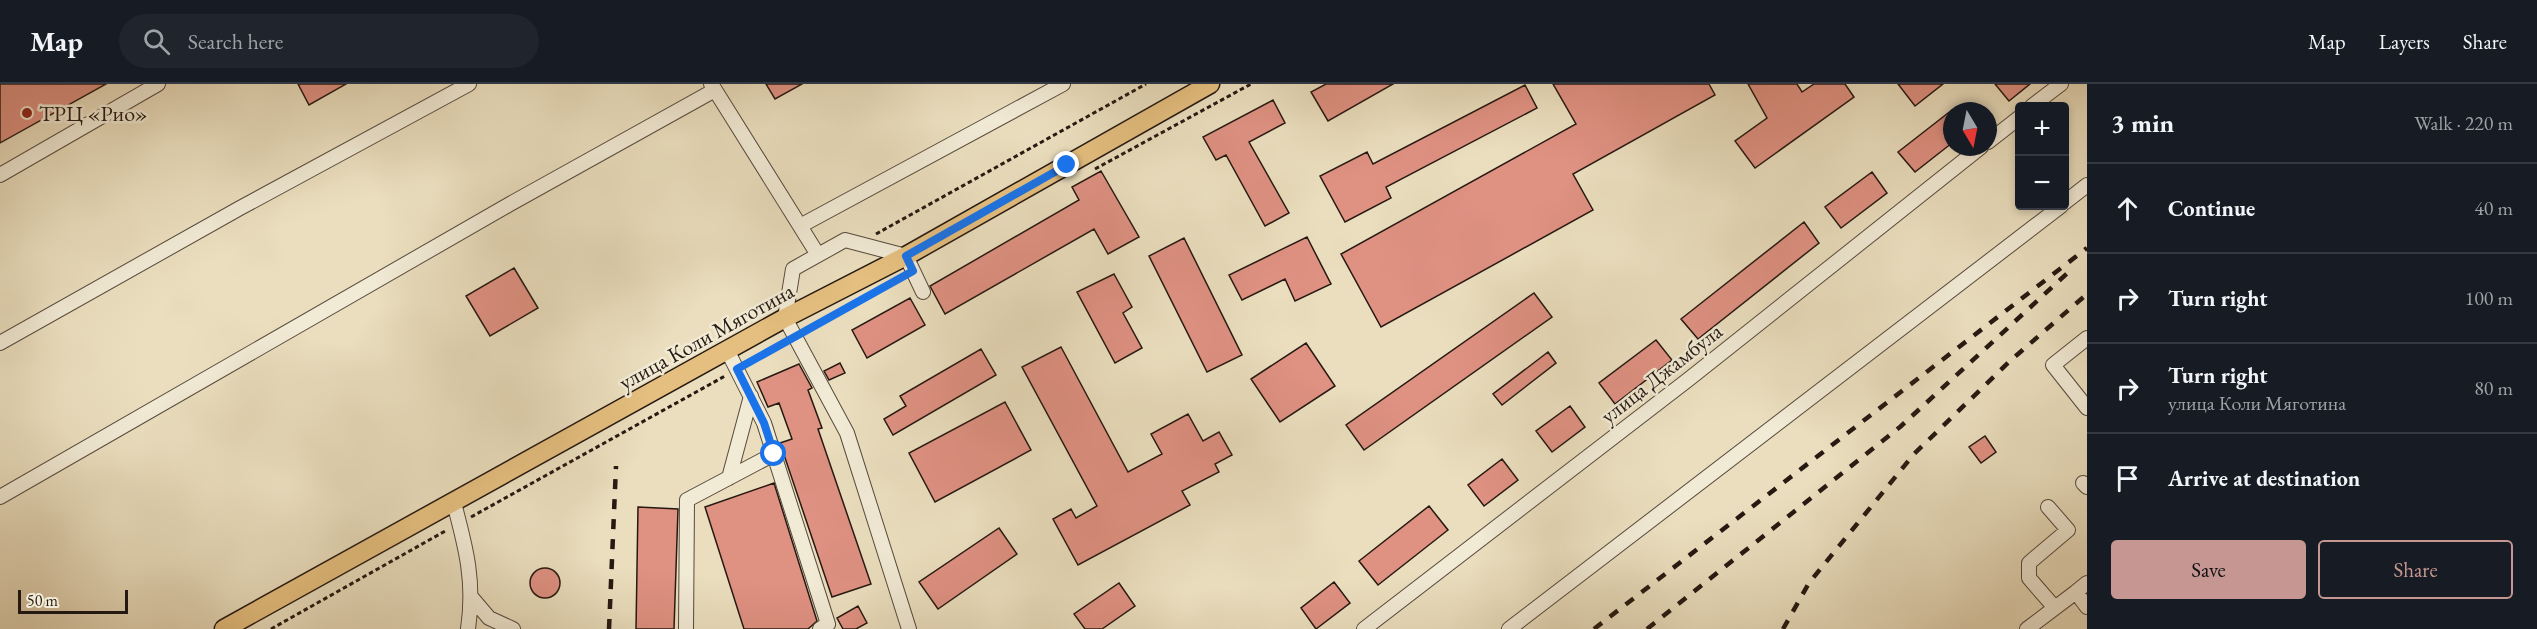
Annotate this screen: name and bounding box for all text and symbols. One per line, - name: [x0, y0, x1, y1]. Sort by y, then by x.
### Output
- search box: [119, 14, 539, 68]
- text: Map: [30, 23, 83, 59]
- icon: search: [140, 25, 173, 58]
- text: Search here: [188, 27, 283, 56]
- text: Map: [2308, 28, 2346, 55]
- text: Layers: [2379, 28, 2430, 55]
- text: Share: [2463, 28, 2507, 55]
- place label: ТРЦ «Рио»: [39, 99, 148, 128]
- north arrow: [1943, 102, 1997, 156]
- map controls: [2015, 102, 2069, 210]
- button: +: [2015, 102, 2069, 156]
- marker: ТРЦ «Рио»: [20, 106, 34, 120]
- text: 3 min: [2111, 106, 2174, 140]
- text: Walk · 220 m: [2414, 110, 2513, 136]
- route end: [1053, 151, 1079, 177]
- button: −: [2015, 156, 2069, 210]
- icon: ahead: [2111, 192, 2144, 225]
- text: Continue: [2168, 194, 2255, 223]
- text: 40 m: [2474, 195, 2513, 221]
- street label: улица Коли Мяготина: [613, 276, 799, 397]
- icon: right: [2111, 282, 2144, 315]
- text: Turn right: [2168, 284, 2267, 313]
- text: 100 m: [2465, 285, 2513, 311]
- street label: улица Джамбула: [1594, 317, 1728, 430]
- text: Turn right: [2168, 361, 2267, 390]
- icon: right: [2111, 372, 2144, 405]
- text: 80 m: [2474, 375, 2513, 401]
- text: улица Коли Мяготина: [2168, 390, 2346, 416]
- route start: [760, 440, 786, 466]
- icon: arrive: [2111, 462, 2144, 495]
- text: Arrive at destination: [2168, 464, 2360, 493]
- button: Save: [2111, 540, 2306, 599]
- button: Share: [2318, 540, 2513, 599]
- scale bar: [18, 587, 128, 614]
- text: 50 m: [27, 590, 58, 611]

